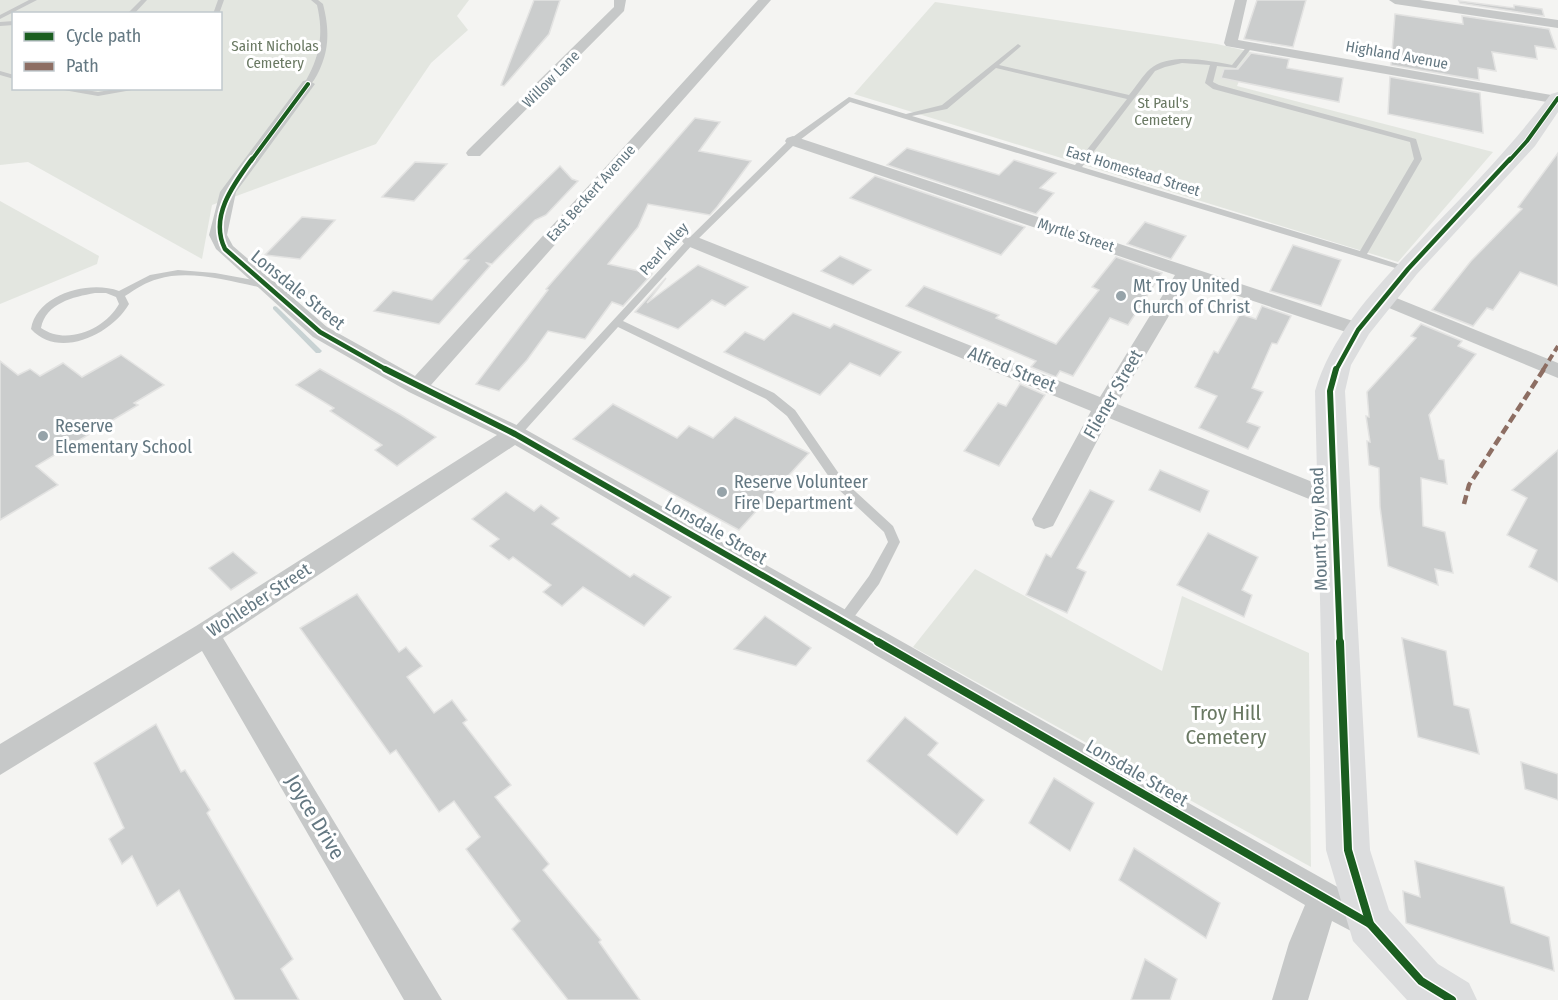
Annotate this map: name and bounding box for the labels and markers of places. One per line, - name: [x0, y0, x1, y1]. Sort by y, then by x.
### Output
- place label: Mt Troy United Church of Christ: [1133, 275, 1250, 318]
- marker: Mt Troy United Church of Christ: [1114, 289, 1128, 303]
- place label: Reserve Elementary School: [55, 415, 192, 458]
- marker: Reserve Elementary School: [36, 429, 50, 443]
- place label: Reserve Volunteer Fire Department: [734, 471, 869, 514]
- marker: Reserve Volunteer Fire Department: [715, 485, 729, 499]

